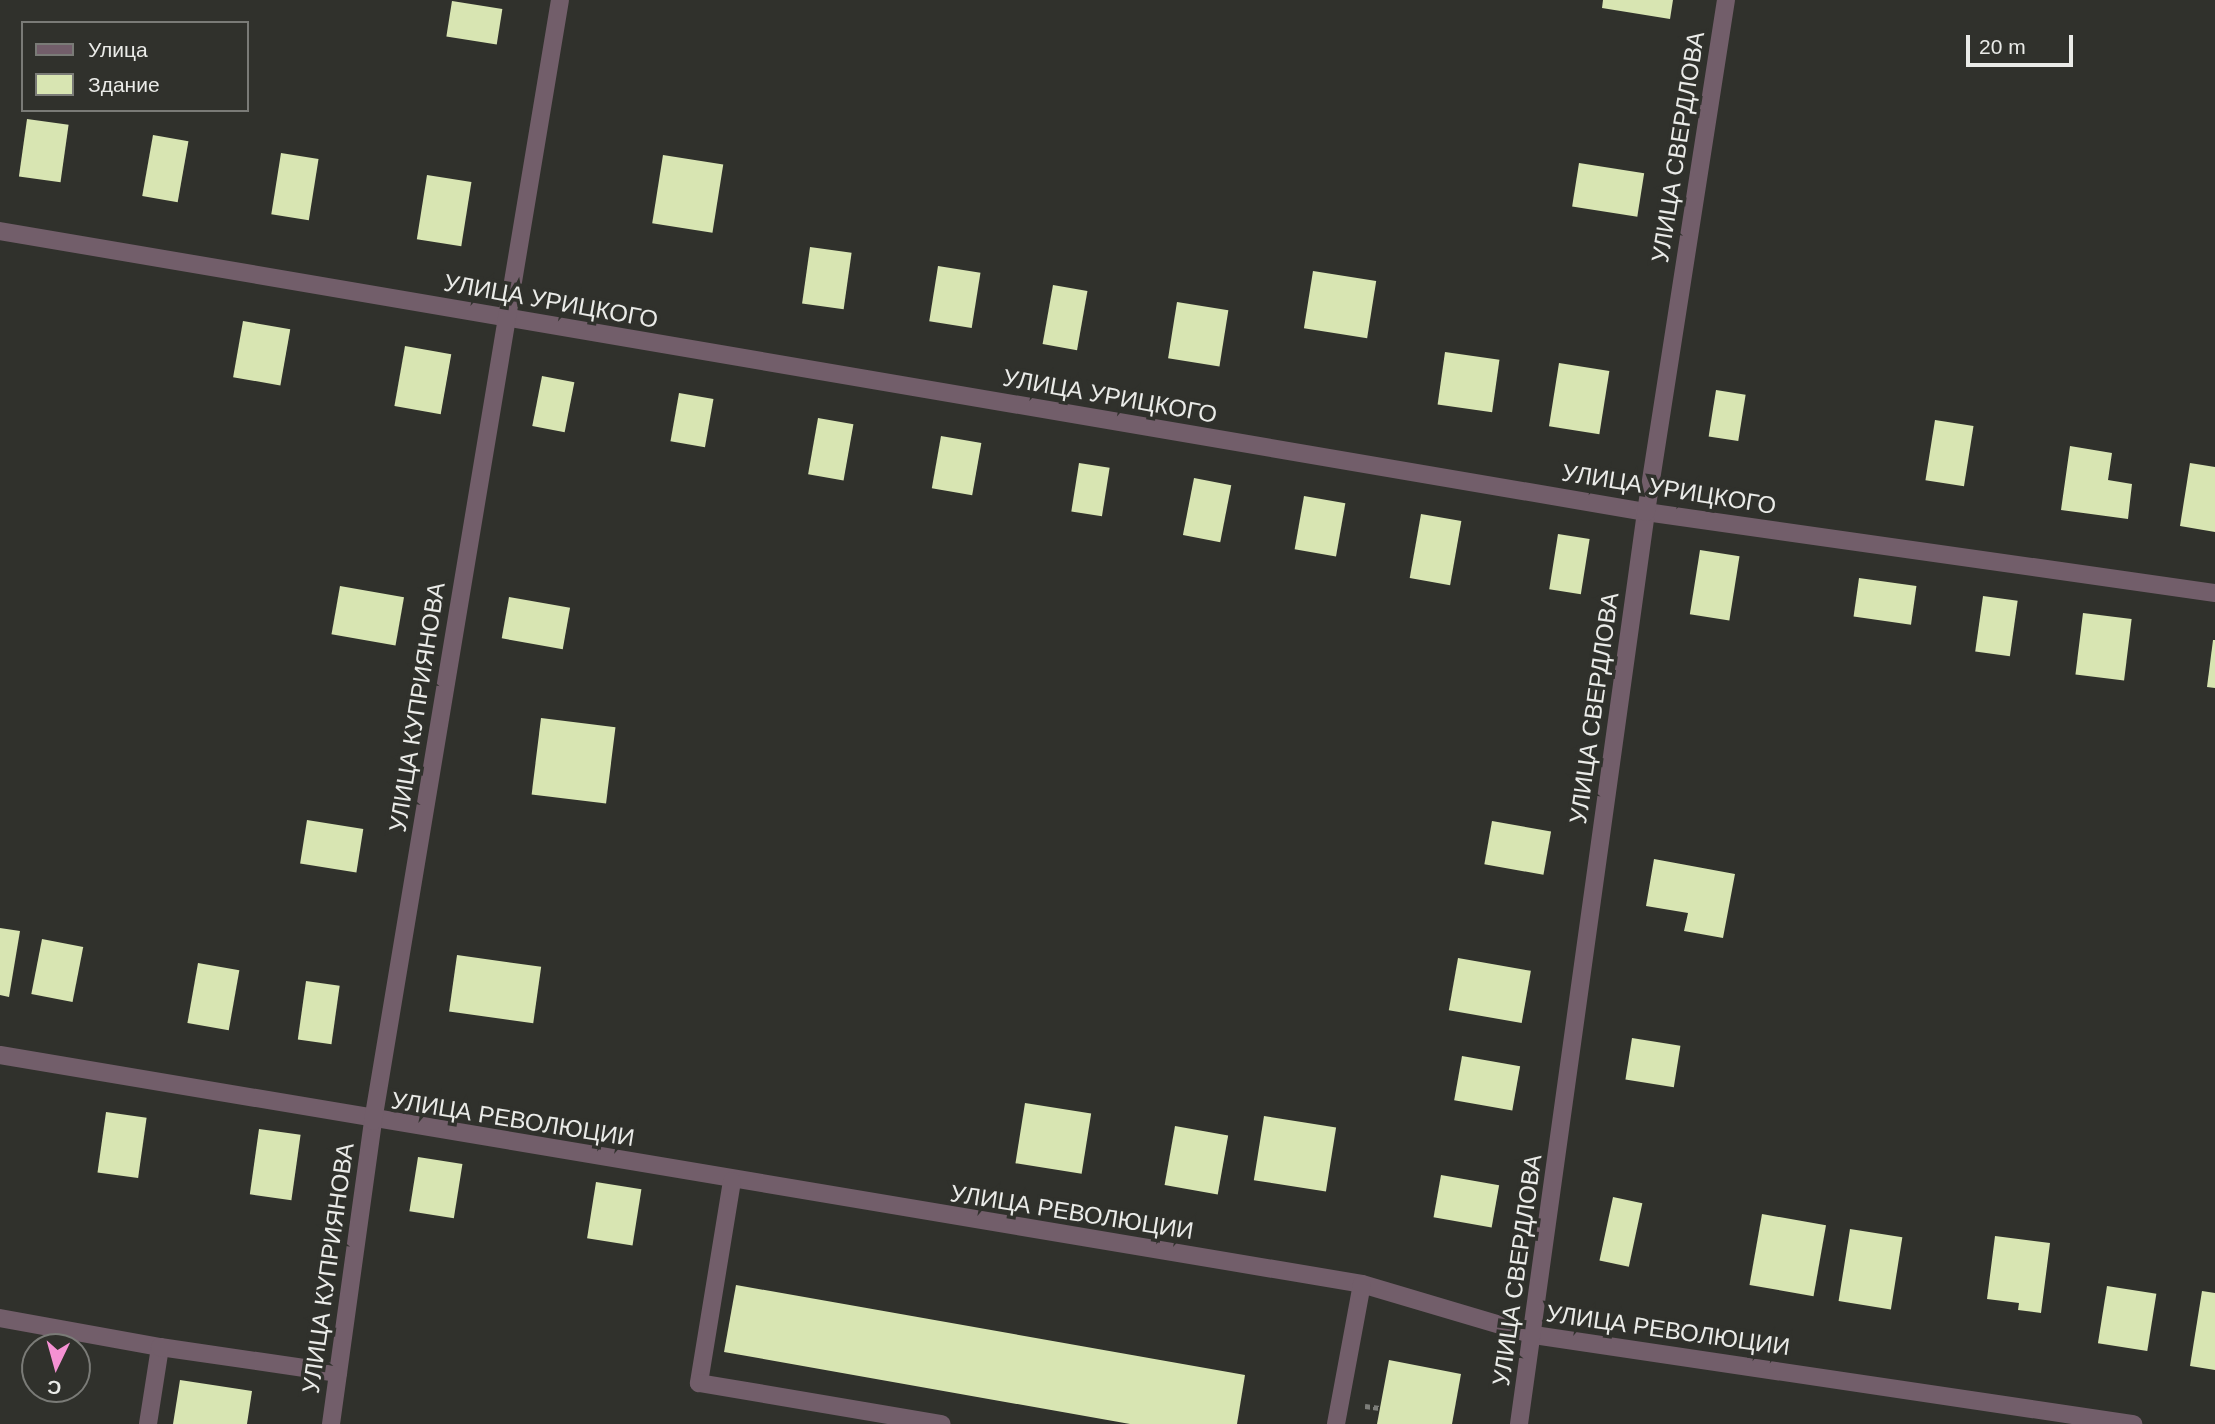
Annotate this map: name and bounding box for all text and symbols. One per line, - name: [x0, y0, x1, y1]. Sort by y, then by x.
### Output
- legend: [21, 21, 248, 112]
- scale bar: [1970, 21, 2077, 65]
- street label: УЛИЦА СВЕРДЛОВА: [1646, 29, 1710, 265]
- text: 20 m: [1979, 35, 2026, 58]
- text: Улица: [88, 38, 148, 61]
- text: Здание: [88, 73, 160, 96]
- street label: УЛИЦА УРИЦКОГО: [442, 268, 660, 334]
- street label: УЛИЦА УРИЦКОГО: [1001, 363, 1219, 429]
- street label: УЛИЦА УРИЦКОГО: [1560, 458, 1778, 520]
- street label: УЛИЦА КУПРИЯНОВА: [383, 580, 451, 834]
- street label: УЛИЦА СВЕРДЛОВА: [1563, 590, 1625, 826]
- street label: УЛИЦА РЕВОЛЮЦИИ: [389, 1086, 637, 1152]
- street label: УЛИЦА КУПРИЯНОВА: [296, 1141, 360, 1395]
- street label: УЛИЦА СВЕРДЛОВА: [1486, 1152, 1548, 1388]
- street label: УЛИЦА РЕВОЛЮЦИИ: [948, 1179, 1196, 1245]
- street label: УЛИЦА РЕВОЛЮЦИИ: [1544, 1299, 1792, 1361]
- north arrow: [21, 1333, 91, 1403]
- text: С: [47, 1376, 62, 1398]

